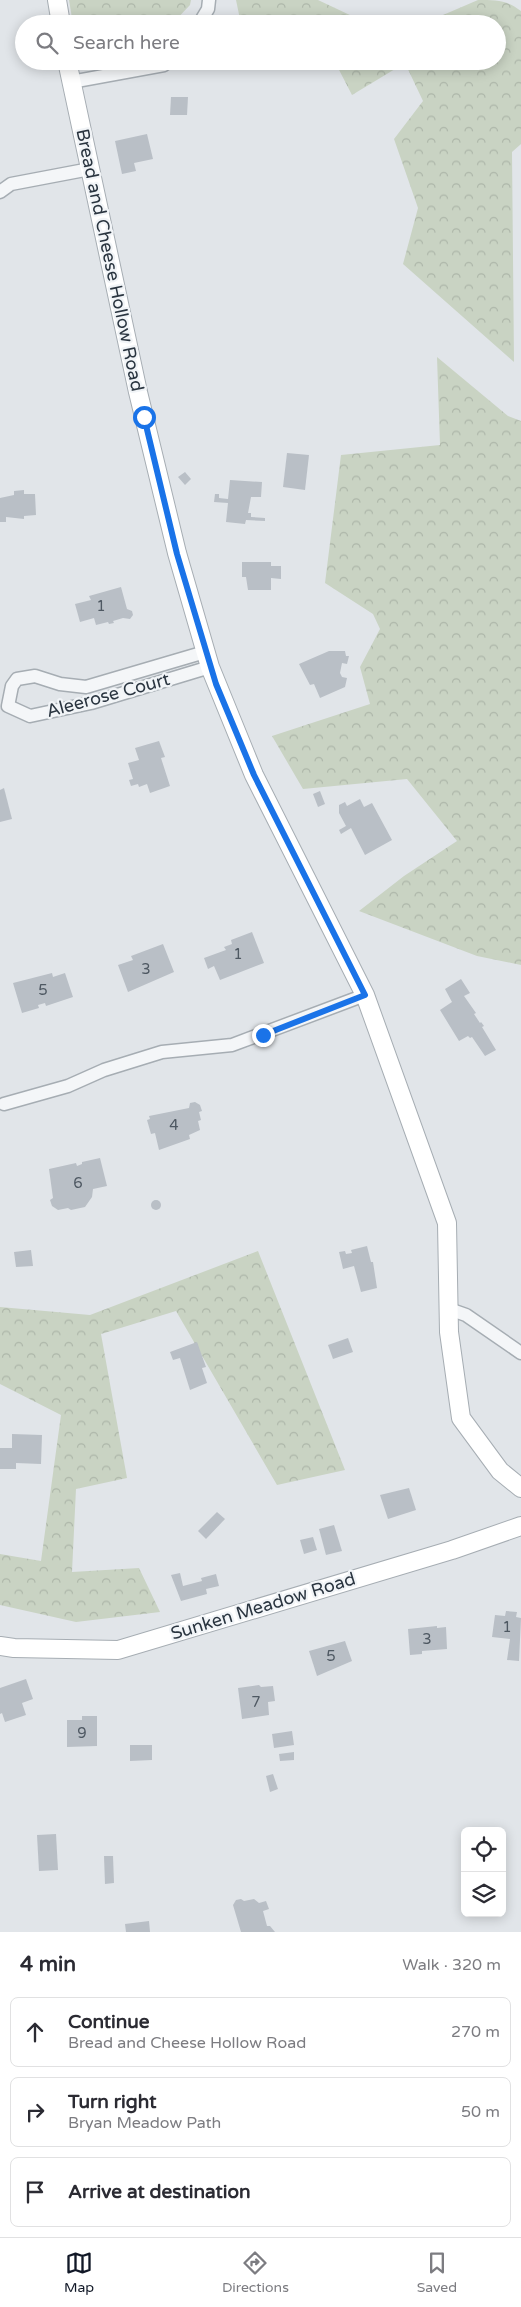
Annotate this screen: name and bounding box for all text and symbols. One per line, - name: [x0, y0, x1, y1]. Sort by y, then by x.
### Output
- search box: [15, 15, 506, 70]
- icon: search: [33, 29, 61, 57]
- text: Search here: [73, 32, 180, 54]
- street label: Bread and Cheese Hollow Road: [71, 127, 149, 393]
- route start: [133, 406, 156, 429]
- house number: 1: [96, 597, 106, 615]
- street label: Aleerose Court: [44, 668, 172, 722]
- house number: 1: [233, 945, 243, 963]
- house number: 3: [141, 960, 151, 978]
- house number: 5: [38, 981, 48, 999]
- route end: [252, 1024, 275, 1047]
- house number: 4: [169, 1116, 179, 1134]
- house number: 6: [73, 1174, 83, 1192]
- street label: Sunken Meadow Road: [168, 1567, 358, 1645]
- house number: 1: [502, 1618, 512, 1636]
- house number: 3: [422, 1630, 432, 1648]
- house number: 5: [326, 1647, 336, 1665]
- house number: 7: [251, 1693, 261, 1711]
- house number: 9: [77, 1724, 87, 1742]
- map controls: [461, 1827, 506, 1917]
- button: locate: [461, 1827, 506, 1872]
- button: layers: [461, 1872, 506, 1917]
- text: 4 min: [20, 1952, 76, 1977]
- text: Walk · 320 m: [402, 1955, 501, 1975]
- text: Continue: [68, 2011, 150, 2033]
- icon: ahead: [21, 2018, 49, 2046]
- text: 270 m: [451, 2022, 500, 2042]
- text: Bread and Cheese Hollow Road: [68, 2033, 306, 2053]
- text: Turn right: [68, 2091, 156, 2113]
- icon: right: [21, 2098, 49, 2126]
- text: 50 m: [461, 2102, 500, 2122]
- text: Bryan Meadow Path: [68, 2113, 221, 2133]
- icon: arrive: [21, 2178, 49, 2206]
- text: Arrive at destination: [68, 2181, 251, 2203]
- tab: Map: [64, 2249, 94, 2296]
- tab: Directions: [222, 2249, 289, 2296]
- tab: Saved: [417, 2249, 457, 2296]

